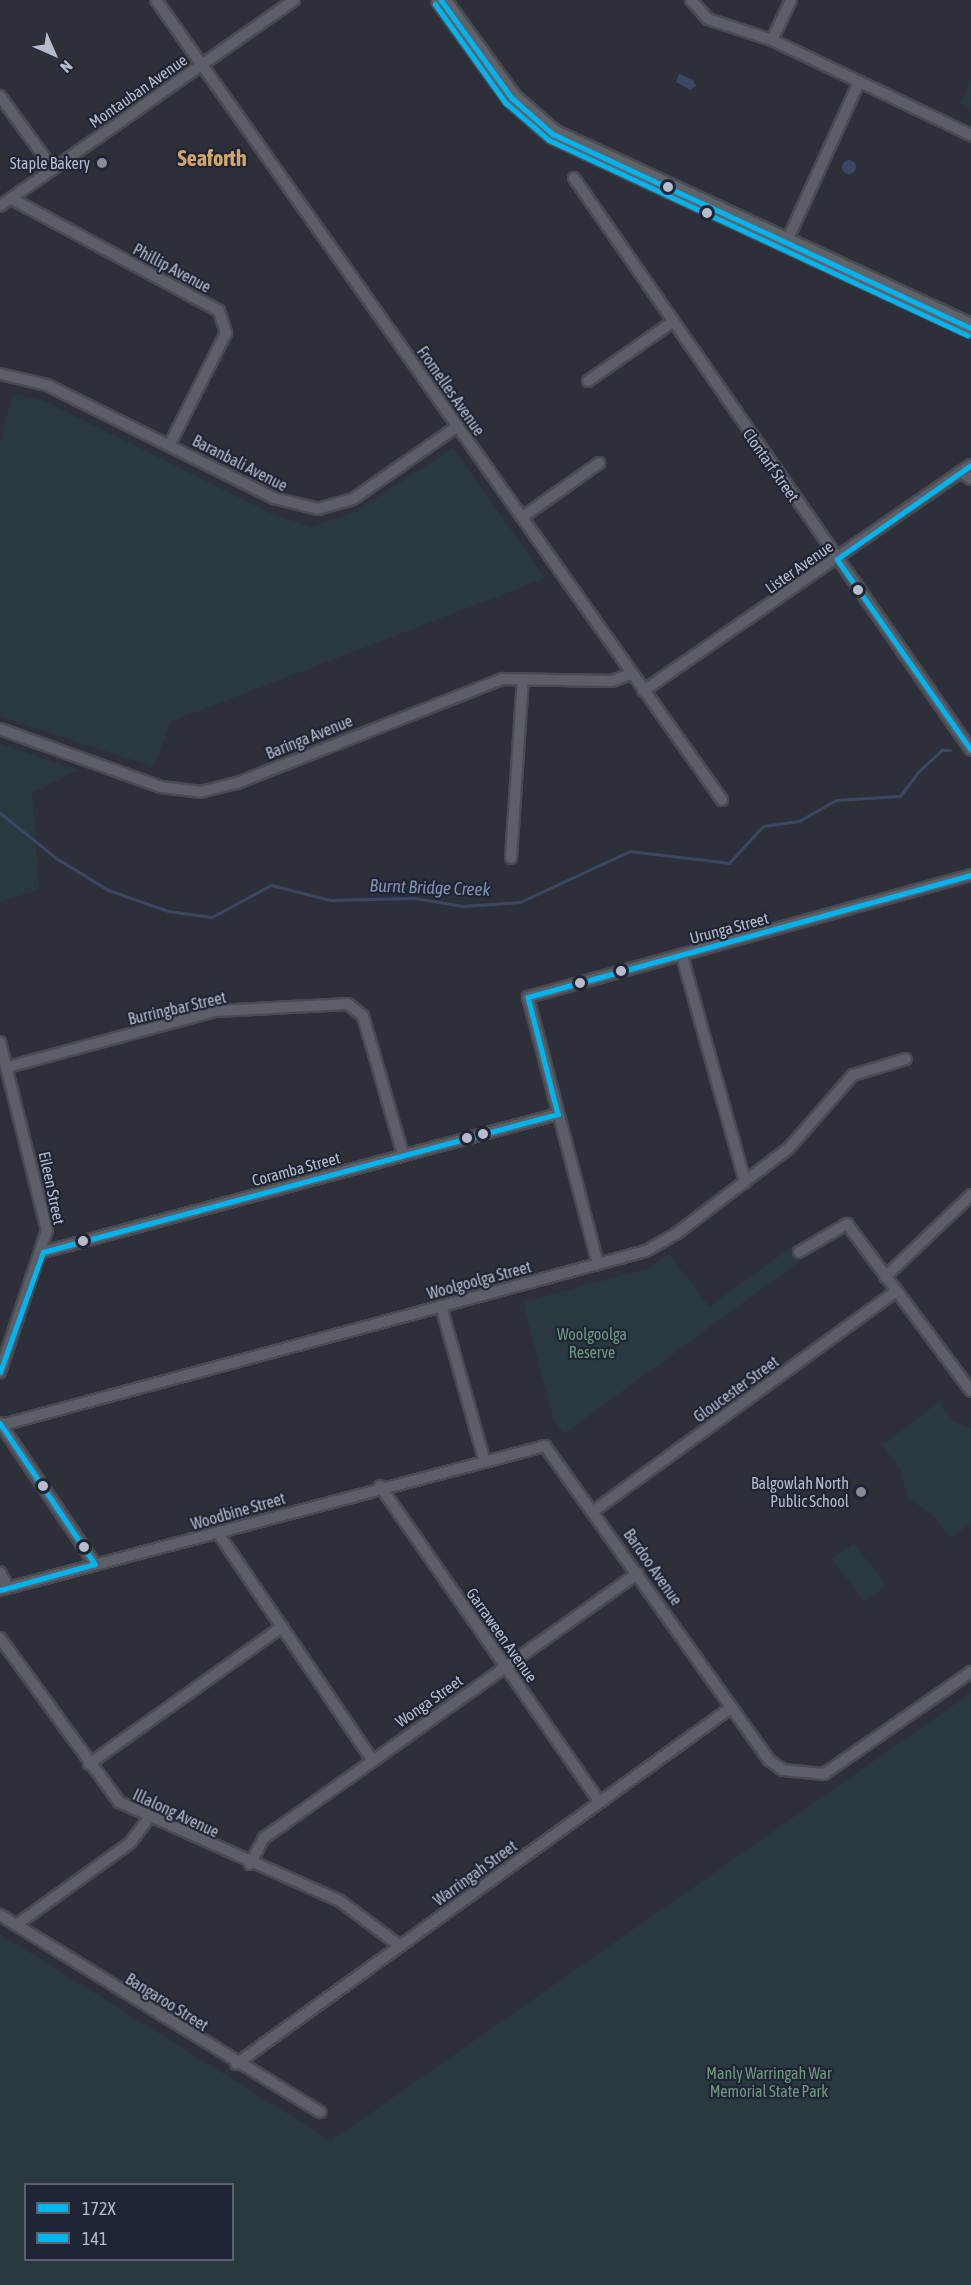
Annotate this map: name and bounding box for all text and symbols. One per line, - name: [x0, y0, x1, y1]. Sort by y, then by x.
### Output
- north arrow: [24, 24, 84, 84]
- street label: Montauban Avenue: [85, 50, 191, 132]
- text: N: [57, 57, 76, 76]
- district label: Seaforth: [177, 146, 247, 172]
- place label: Staple Bakery: [10, 153, 90, 173]
- marker: Staple Bakery: [95, 156, 109, 170]
- unlabelled marker: [662, 181, 674, 193]
- unlabelled marker: [701, 207, 713, 219]
- street label: Phillip Avenue: [130, 239, 214, 297]
- street label: Fromelles Avenue: [413, 343, 489, 439]
- street label: Clontarf Street: [739, 425, 803, 505]
- street label: Baranbali Avenue: [189, 431, 291, 495]
- street label: Lister Avenue: [761, 537, 837, 597]
- unlabelled marker: [852, 584, 864, 596]
- street label: Baringa Avenue: [263, 711, 355, 763]
- water label: Burnt Bridge Creek: [369, 875, 491, 901]
- street label: Urunga Street: [687, 908, 771, 948]
- unlabelled marker: [615, 965, 627, 977]
- unlabelled marker: [574, 977, 586, 989]
- street label: Burringbar Street: [126, 987, 228, 1029]
- unlabelled marker: [477, 1128, 489, 1140]
- unlabelled marker: [461, 1132, 473, 1144]
- street label: Coramba Street: [250, 1148, 342, 1190]
- street label: Eileen Street: [35, 1150, 69, 1226]
- unlabelled marker: [77, 1235, 89, 1247]
- street label: Woolgoolga Street: [425, 1257, 533, 1303]
- park label: Woolgoolga Reserve: [557, 1324, 627, 1362]
- street label: Gloucester Street: [690, 1352, 782, 1426]
- place label: Balgowlah North Public School: [751, 1473, 849, 1511]
- unlabelled marker: [37, 1480, 49, 1492]
- marker: Balgowlah North Public School: [854, 1485, 868, 1499]
- street label: Woodbine Street: [189, 1488, 287, 1534]
- street label: Bardoo Avenue: [620, 1525, 686, 1609]
- unlabelled marker: [78, 1541, 90, 1553]
- street label: Garraween Avenue: [462, 1584, 542, 1686]
- street label: Wonga Street: [392, 1671, 466, 1731]
- street label: Illalong Avenue: [130, 1785, 222, 1841]
- street label: Warringah Street: [430, 1836, 520, 1910]
- street label: Bangaroo Street: [122, 1969, 212, 2035]
- park label: Manly Warringah War Memorial State Park: [706, 2063, 832, 2101]
- legend: [24, 2183, 234, 2261]
- text: 172X: [82, 2198, 115, 2219]
- text: 141: [82, 2228, 107, 2249]

